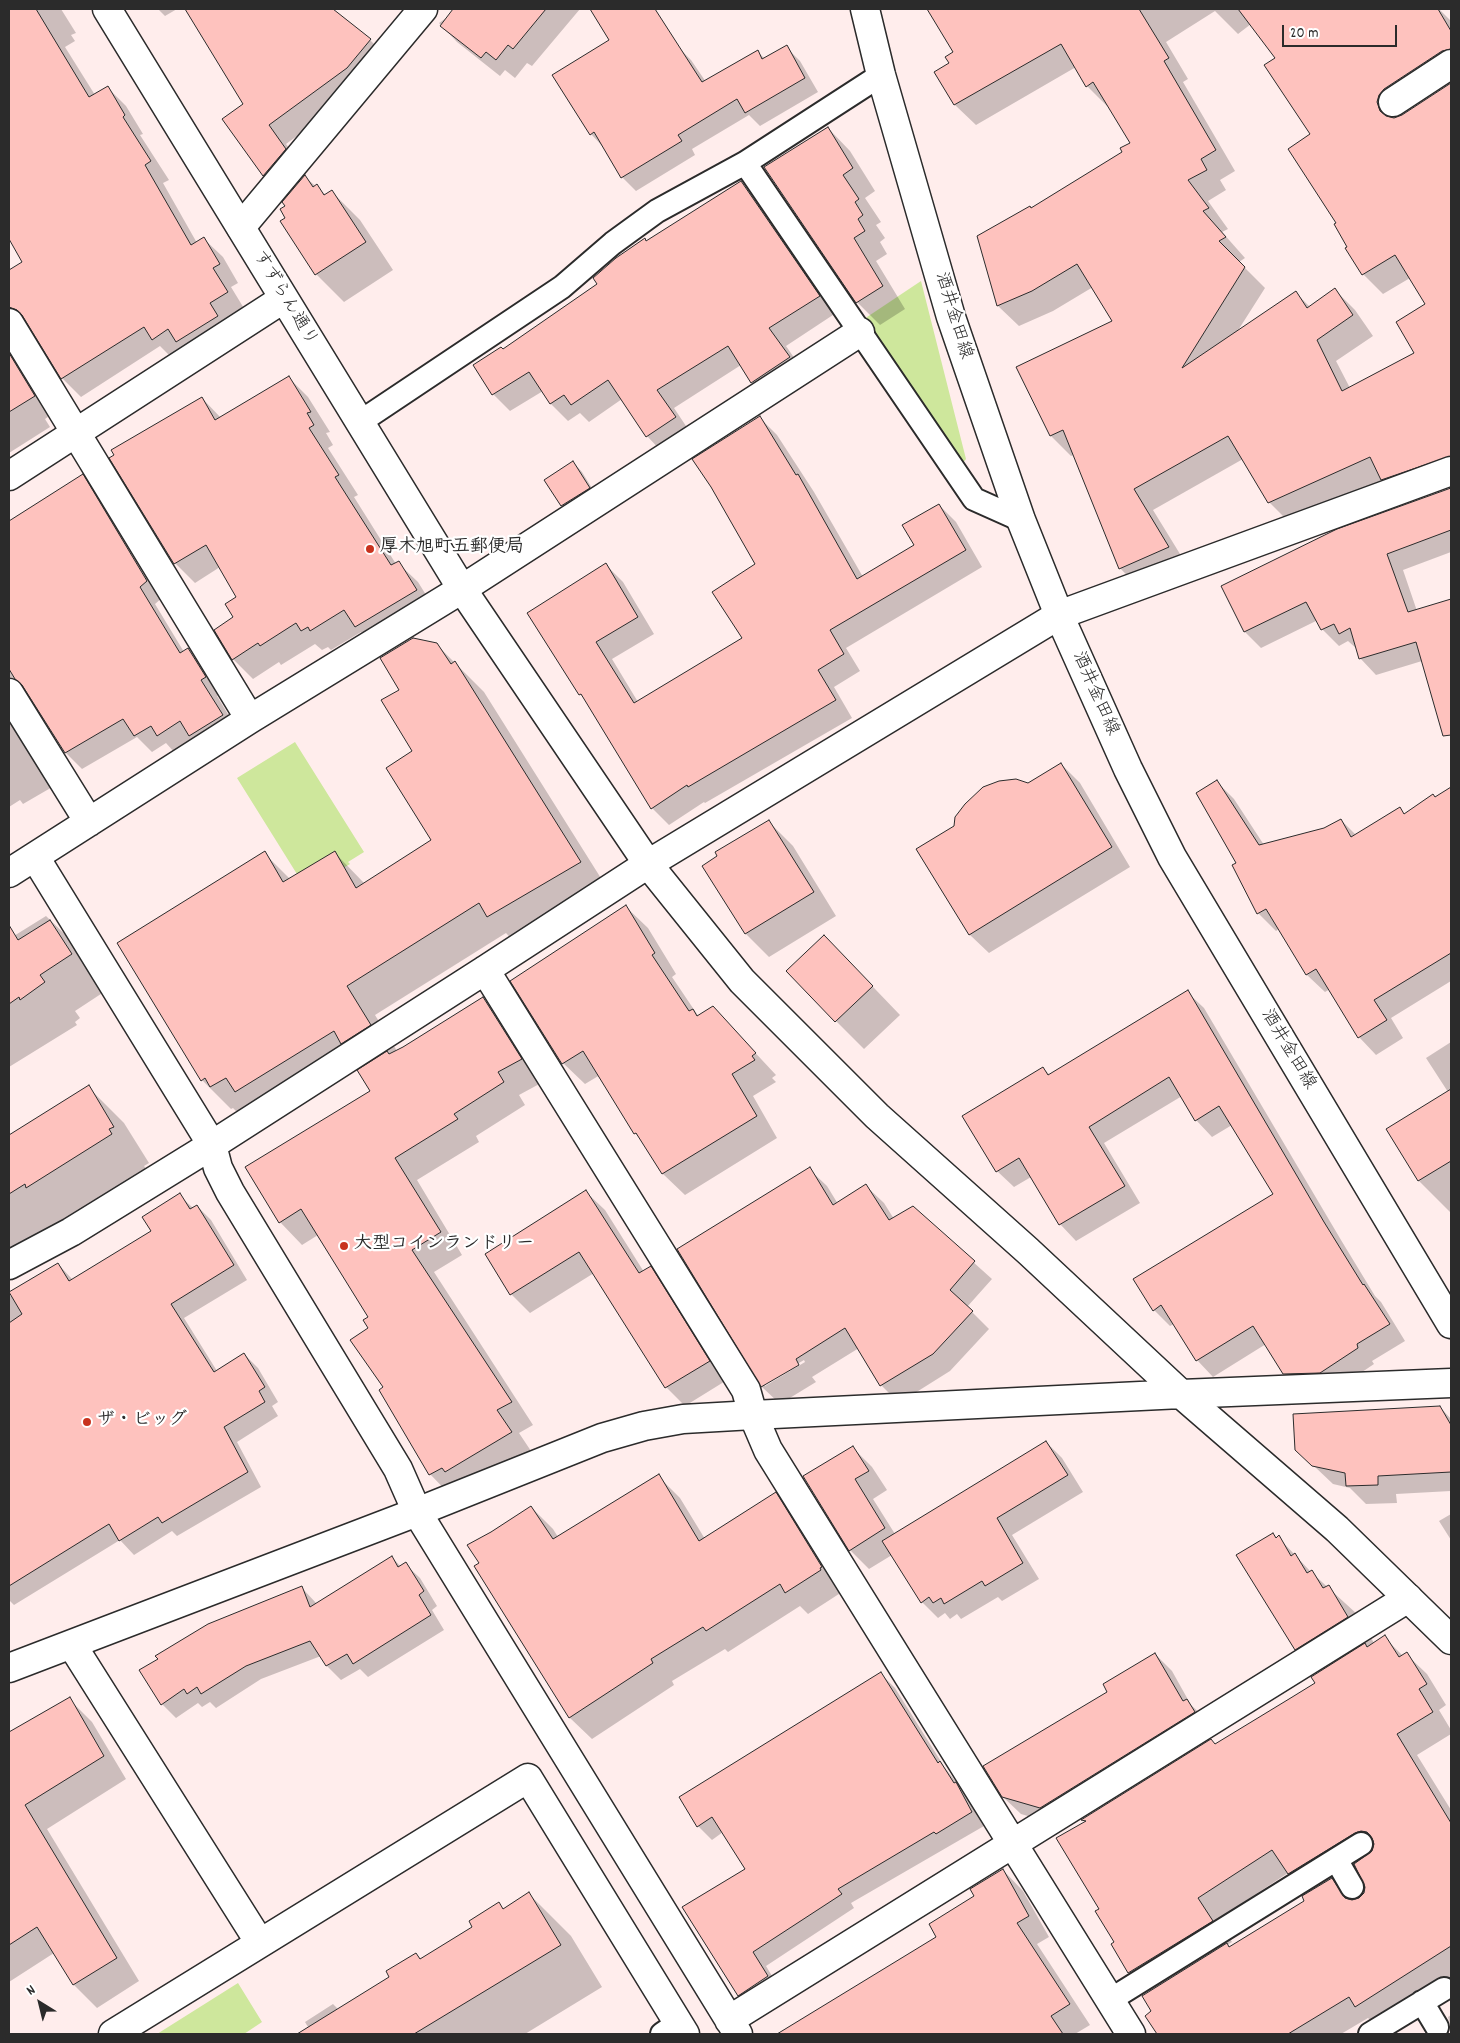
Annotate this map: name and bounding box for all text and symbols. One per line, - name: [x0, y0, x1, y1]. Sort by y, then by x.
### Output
- scale bar: [1285, 15, 1400, 47]
- text: 20 m: [1290, 23, 1318, 45]
- street label: すずらん通り: [247, 247, 321, 351]
- street label: 酒井金田線: [929, 270, 975, 362]
- place label: 厚木旭町五郵便局: [380, 538, 524, 560]
- marker: 厚木旭町五郵便局: [364, 543, 376, 555]
- street label: 酒井金田線: [1066, 648, 1122, 740]
- street label: 酒井金田線: [1255, 1006, 1319, 1094]
- place label: 大型コインランドリー: [354, 1235, 534, 1257]
- marker: 大型コインランドリー: [338, 1240, 350, 1252]
- place label: ザ・ビッグ: [97, 1411, 187, 1433]
- marker: ザ・ビッグ: [81, 1416, 93, 1428]
- north arrow: [15, 1978, 65, 2028]
- text: N: [22, 1981, 40, 2001]

